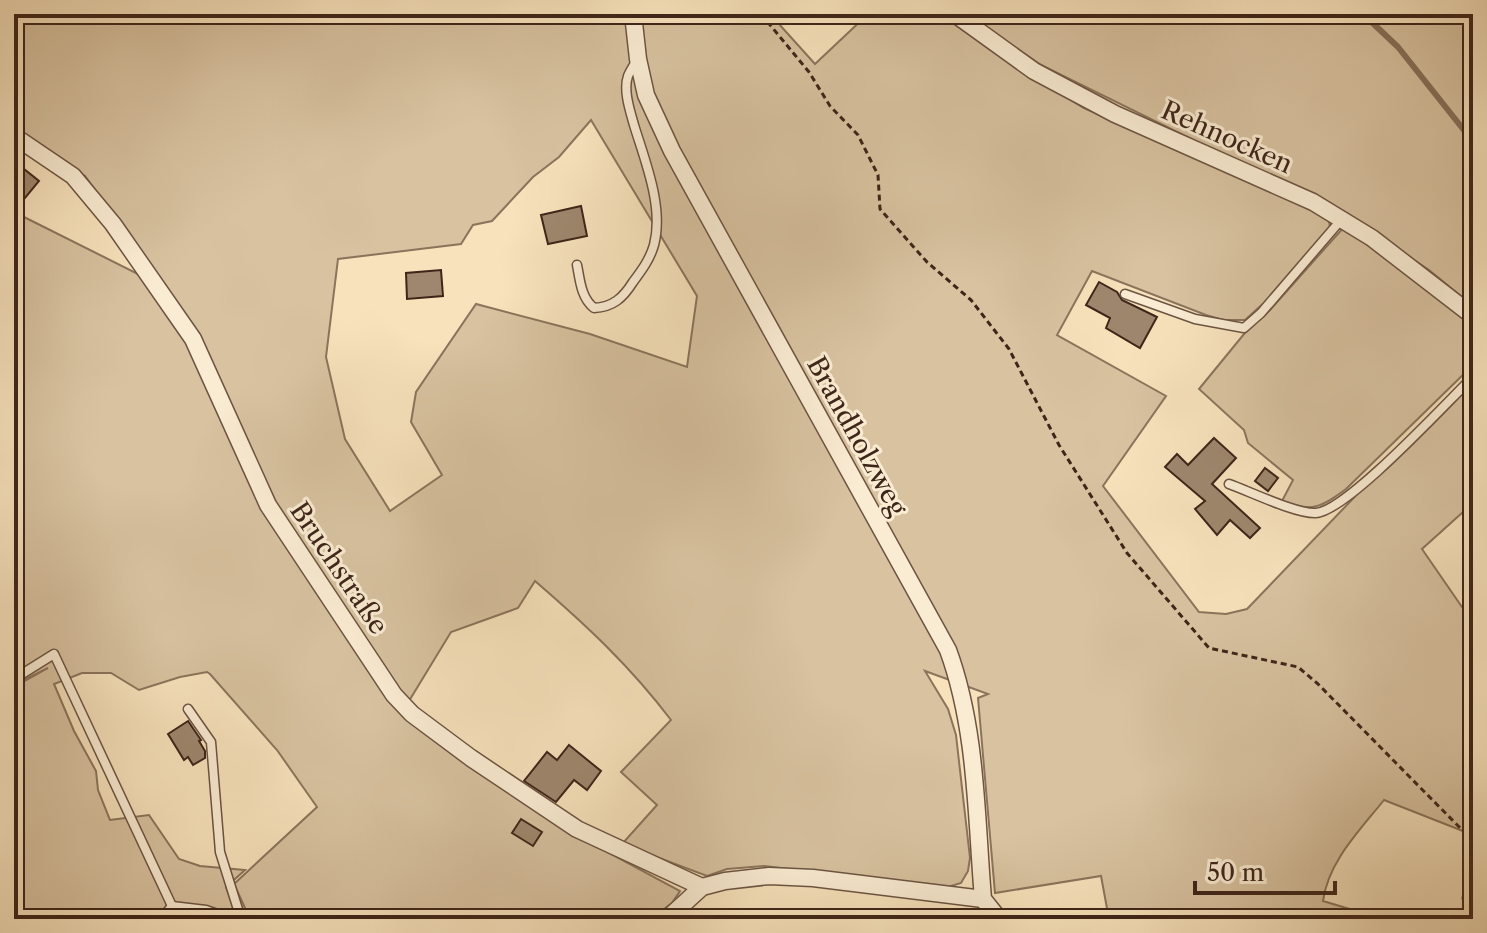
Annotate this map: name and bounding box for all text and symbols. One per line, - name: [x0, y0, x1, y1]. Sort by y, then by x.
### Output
- street label: Rehnocken: [1156, 94, 1298, 180]
- street label: Brandholzweg: [800, 351, 914, 521]
- street label: Bruchstraße: [283, 496, 395, 640]
- scale bar: [1195, 845, 1335, 895]
- text: 50 m: [1207, 858, 1264, 887]

